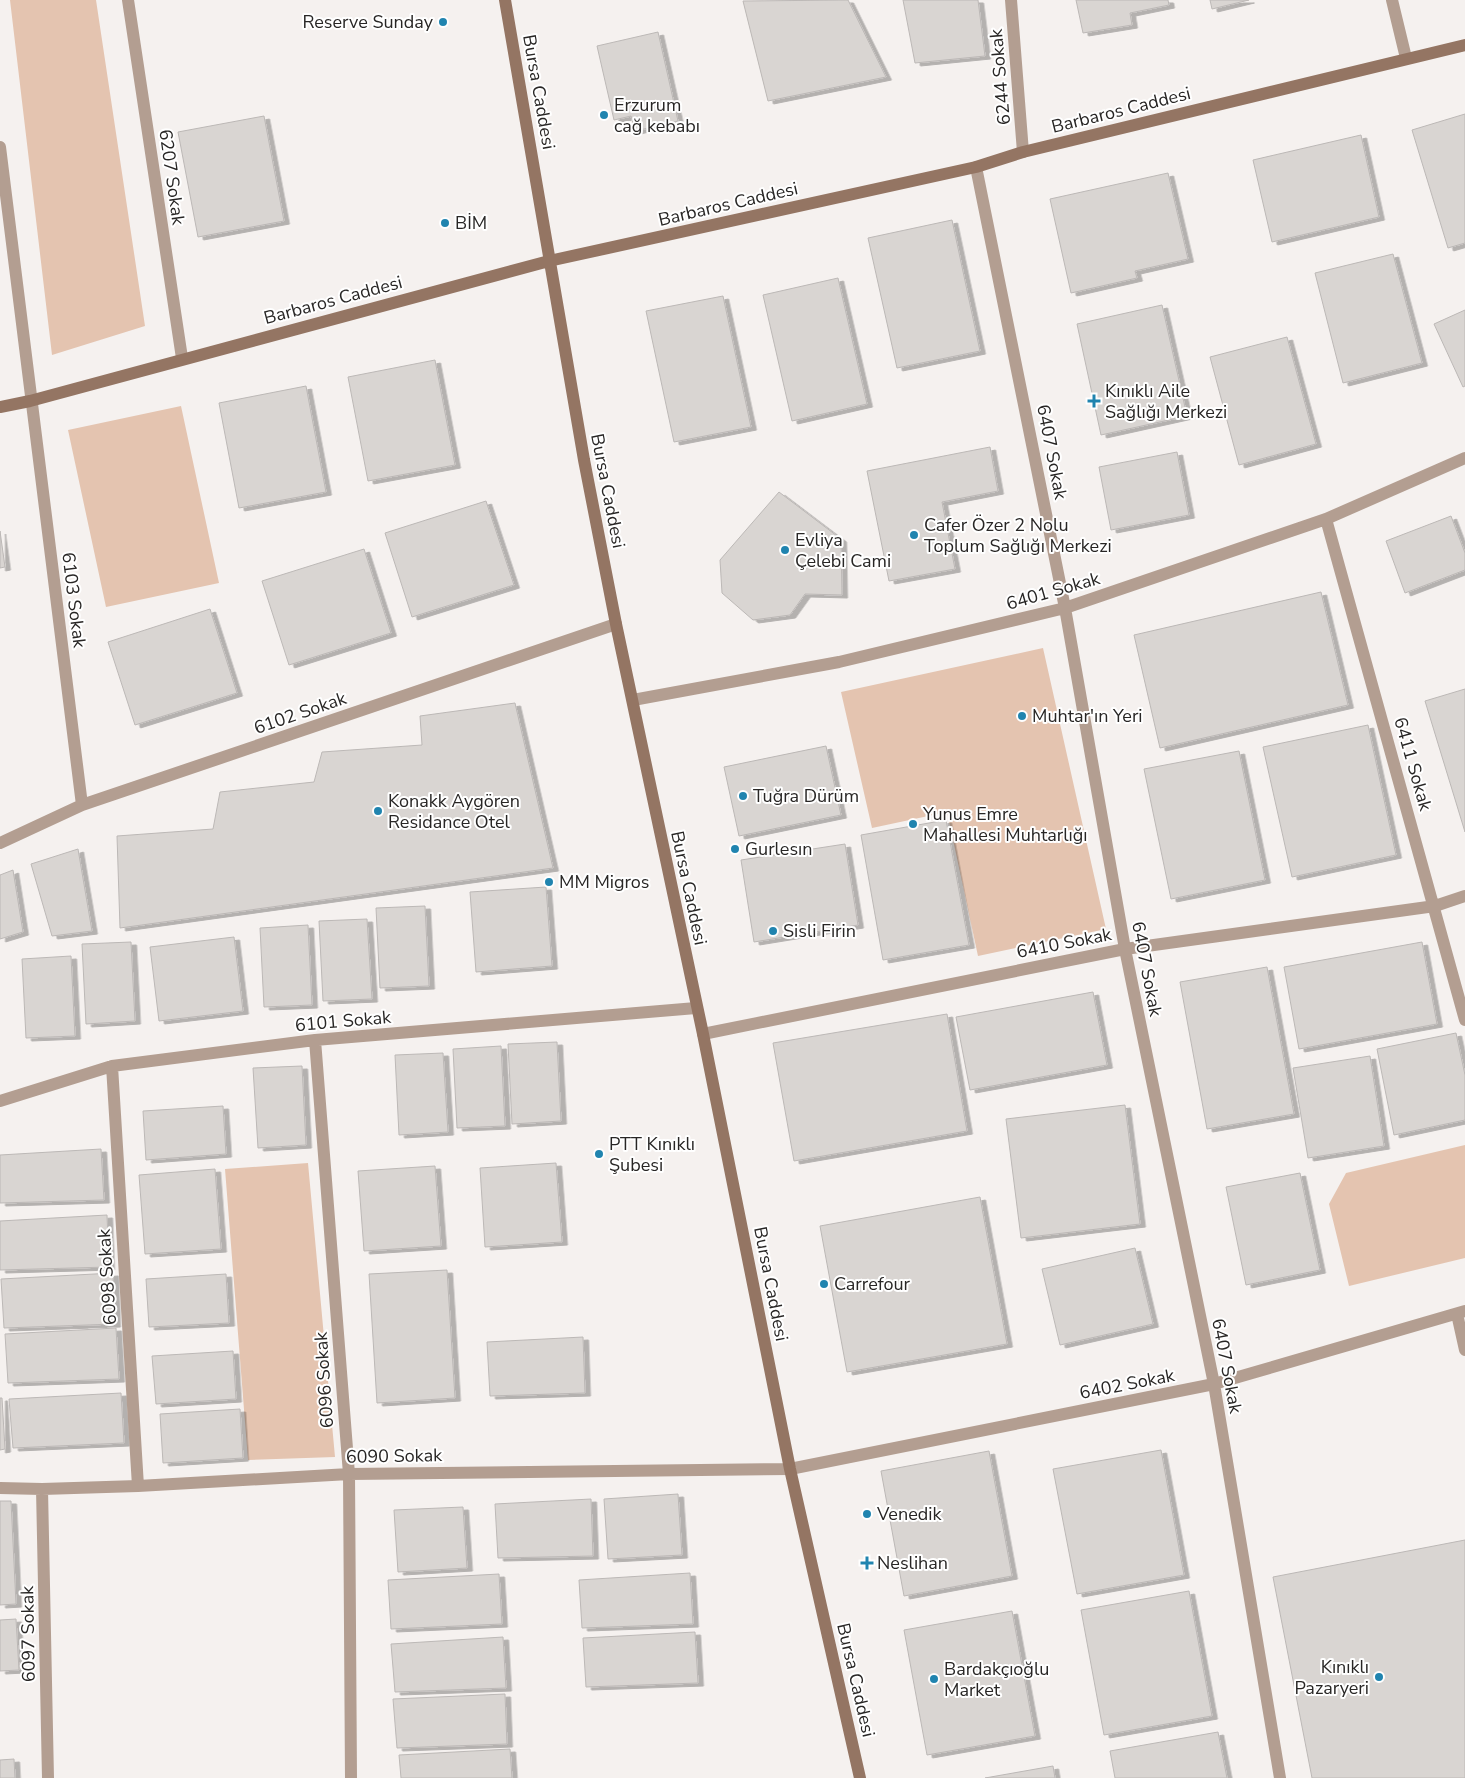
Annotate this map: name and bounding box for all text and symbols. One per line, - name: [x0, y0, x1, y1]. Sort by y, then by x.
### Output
- place label: Reserve Sunday: [302, 10, 434, 34]
- marker: Reserve Sunday: [437, 16, 449, 28]
- street label: 6244 Sokak: [984, 27, 1016, 126]
- street label: Bursa Caddesi: [517, 33, 561, 151]
- street label: Barbaros Caddesi: [1049, 81, 1193, 139]
- place label: Erzurum cağ kebabı: [614, 93, 700, 138]
- marker: Erzurum cağ kebabı: [598, 109, 610, 121]
- street label: 6207 Sokak: [153, 128, 191, 227]
- street label: Barbaros Caddesi: [656, 176, 800, 232]
- place label: BİM: [455, 211, 487, 235]
- marker: BİM: [439, 217, 451, 229]
- street label: Barbaros Caddesi: [261, 270, 405, 330]
- place label: Kınıklı Aile Sağlığı Merkezi: [1105, 379, 1227, 424]
- marker: Kınıklı Aile Sağlığı Merkezi: [1087, 394, 1101, 408]
- street label: 6407 Sokak: [1031, 402, 1073, 503]
- street label: Bursa Caddesi: [585, 432, 631, 550]
- place label: Cafer Özer 2 Nolu Toplum Sağlığı Merkezi: [924, 513, 1112, 558]
- place label: Evliya Çelebi Cami: [795, 528, 891, 573]
- marker: Cafer Özer 2 Nolu Toplum Sağlığı Merkezi: [908, 529, 920, 541]
- marker: Evliya Çelebi Cami: [779, 544, 791, 556]
- street label: 6103 Sokak: [56, 551, 92, 650]
- street label: 6401 Sokak: [1003, 566, 1104, 616]
- street label: 6102 Sokak: [251, 686, 350, 740]
- place label: Muhtar'ın Yeri: [1032, 704, 1143, 728]
- marker: Muhtar'ın Yeri: [1016, 710, 1028, 722]
- street label: 6411 Sokak: [1388, 714, 1438, 815]
- place label: Tuğra Dürüm: [753, 784, 859, 808]
- place label: Konakk Aygören Residance Otel: [388, 789, 520, 834]
- marker: Tuğra Dürüm: [737, 790, 749, 802]
- place label: Yunus Emre Mahallesi Muhtarlığı: [922, 802, 1088, 847]
- marker: Konakk Aygören Residance Otel: [372, 805, 384, 817]
- marker: Yunus Emre Mahallesi Muhtarlığı: [907, 818, 919, 830]
- street label: Bursa Caddesi: [665, 829, 713, 947]
- place label: Gurlesın: [745, 837, 812, 861]
- marker: Gurlesın: [729, 843, 741, 855]
- place label: MM Migros: [559, 870, 650, 894]
- marker: MM Migros: [543, 876, 555, 888]
- place label: Sisli Firin: [783, 919, 856, 943]
- street label: 6407 Sokak: [1126, 919, 1168, 1020]
- street label: 6410 Sokak: [1014, 922, 1115, 964]
- marker: Sisli Firin: [767, 925, 779, 937]
- street label: 6101 Sokak: [294, 1005, 393, 1037]
- place label: PTT Kınıklı Şubesi: [609, 1132, 695, 1177]
- marker: PTT Kınıklı Şubesi: [593, 1148, 605, 1160]
- street label: Bursa Caddesi: [748, 1225, 794, 1343]
- street label: 6098 Sokak: [92, 1227, 122, 1326]
- place label: Carrefour: [834, 1272, 911, 1296]
- marker: Carrefour: [818, 1278, 830, 1290]
- street label: 6407 Sokak: [1206, 1316, 1248, 1417]
- street label: 6096 Sokak: [309, 1330, 339, 1429]
- street label: 6402 Sokak: [1077, 1363, 1178, 1405]
- street label: 6090 Sokak: [346, 1443, 443, 1469]
- place label: Venedik: [876, 1502, 942, 1526]
- marker: Venedik: [861, 1508, 873, 1520]
- place label: Neslihan: [877, 1551, 948, 1575]
- marker: Neslihan: [861, 1557, 873, 1569]
- street label: 6097 Sokak: [15, 1585, 41, 1682]
- street label: Bursa Caddesi: [831, 1621, 881, 1739]
- place label: Kınıklı Pazaryeri: [1294, 1655, 1369, 1700]
- place label: Bardakçıoğlu Market: [944, 1657, 1049, 1702]
- marker: Kınıklı Pazaryeri: [1373, 1671, 1385, 1683]
- marker: Bardakçıoğlu Market: [928, 1673, 940, 1685]

